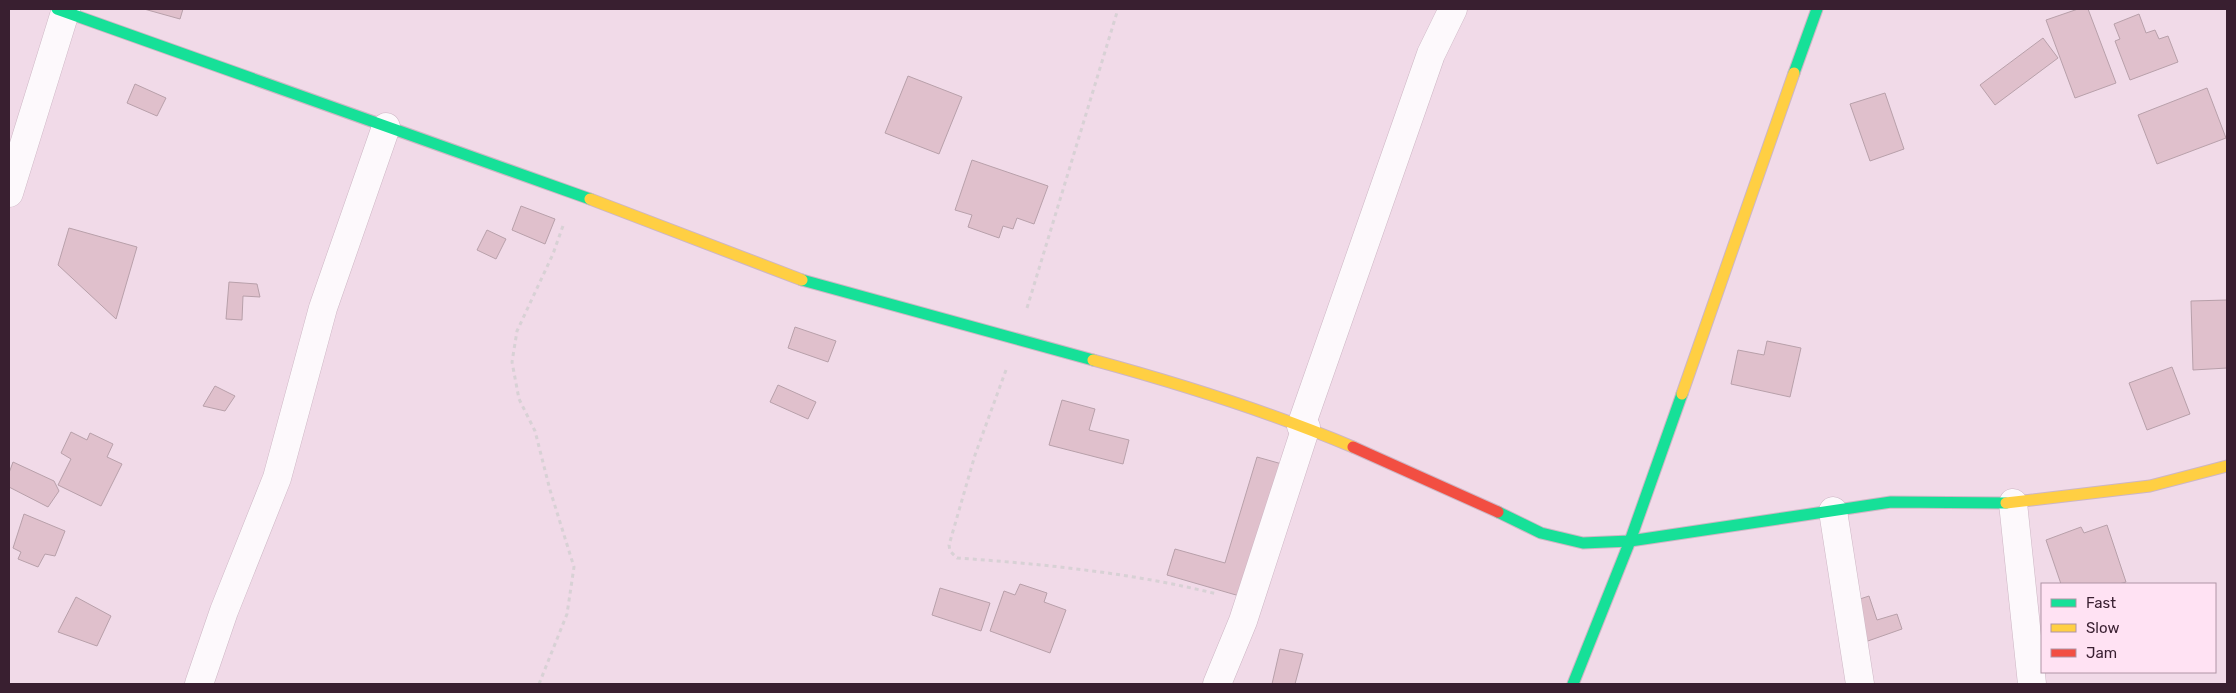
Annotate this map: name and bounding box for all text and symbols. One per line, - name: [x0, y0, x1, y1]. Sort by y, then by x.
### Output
- legend: [2041, 583, 2216, 673]
- text: Fast: [2086, 594, 2116, 612]
- text: Slow: [2086, 619, 2119, 637]
- text: Jam: [2086, 644, 2117, 662]

